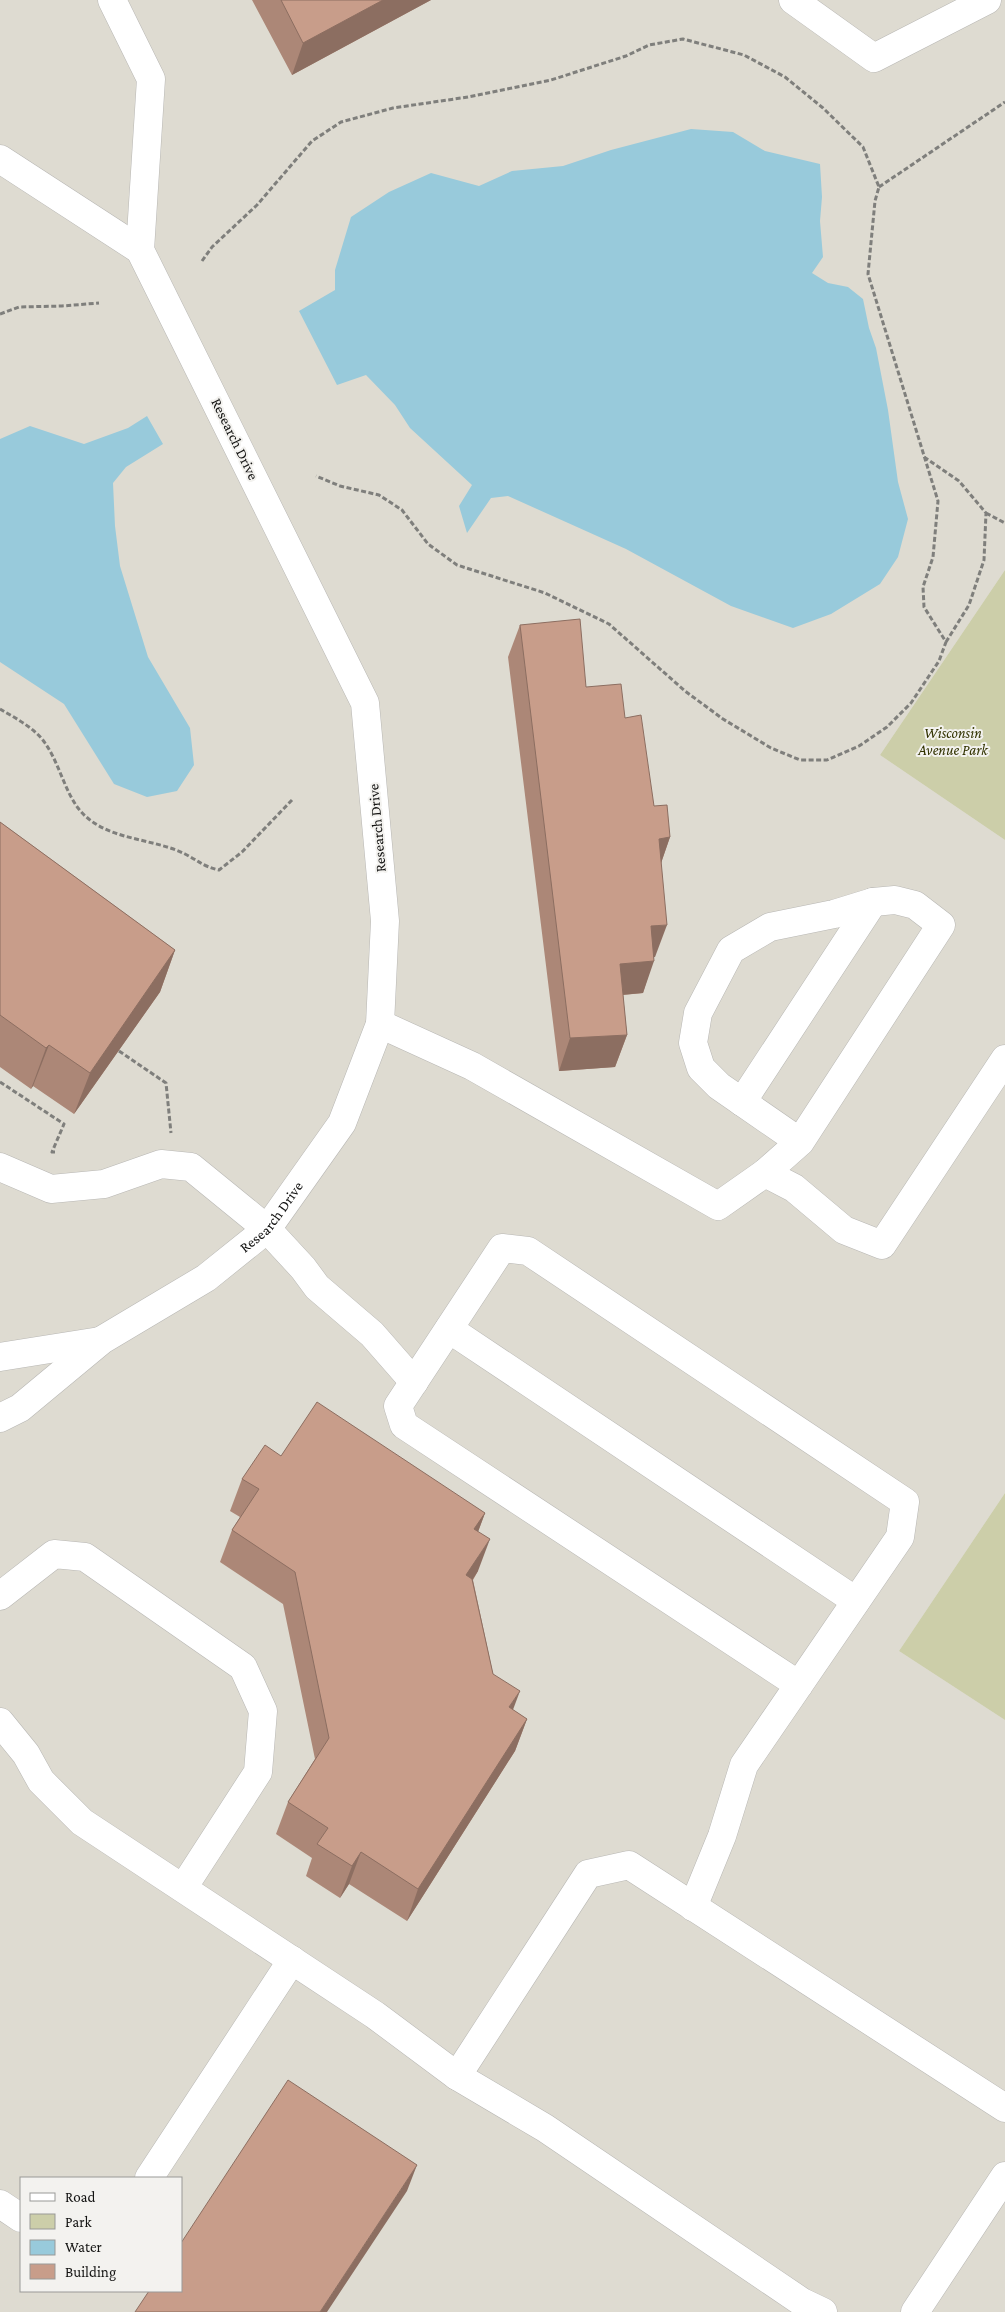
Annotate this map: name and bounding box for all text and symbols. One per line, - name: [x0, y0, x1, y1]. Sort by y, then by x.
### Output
- street label: Research Drive: [208, 396, 262, 483]
- park label: Wisconsin Avenue Park: [917, 725, 989, 758]
- street label: Research Drive: [365, 783, 389, 873]
- street label: Research Drive: [237, 1178, 306, 1256]
- legend: [20, 2177, 182, 2292]
- text: Road: [65, 2189, 96, 2205]
- text: Park: [65, 2214, 92, 2230]
- text: Water: [65, 2239, 102, 2255]
- text: Building: [65, 2264, 116, 2281]

